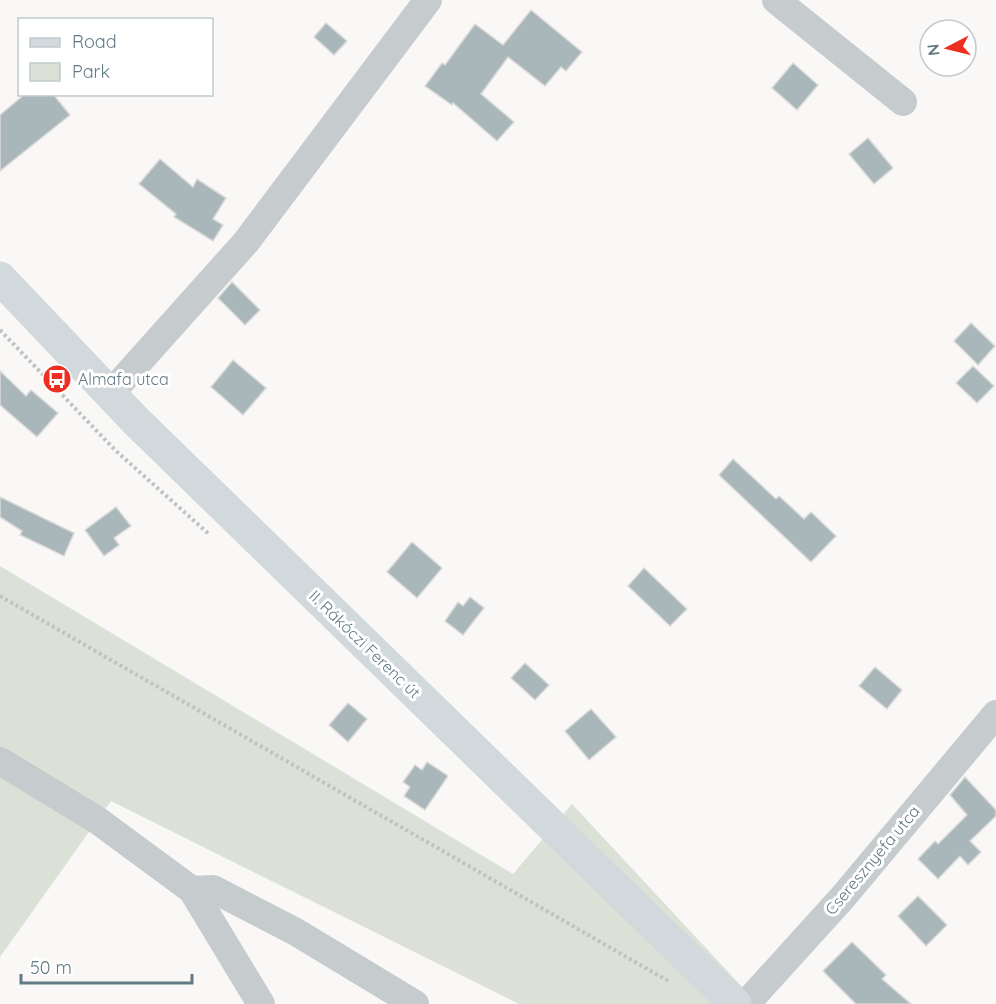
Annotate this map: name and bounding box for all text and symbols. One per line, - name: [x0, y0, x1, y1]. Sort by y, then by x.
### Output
- legend: [18, 18, 213, 96]
- north arrow: [918, 18, 978, 78]
- text: Road: [72, 30, 117, 53]
- text: N: [922, 43, 944, 57]
- text: Park: [72, 60, 110, 83]
- bus stop icon: Almafa utca: [41, 363, 73, 395]
- place label: Almafa utca: [78, 369, 169, 389]
- street label: II. Rákóczi Ferenc út: [305, 586, 425, 702]
- street label: Cseresznyefa utca: [820, 801, 924, 919]
- scale bar: [21, 947, 192, 985]
- text: 50 m: [30, 956, 72, 979]

